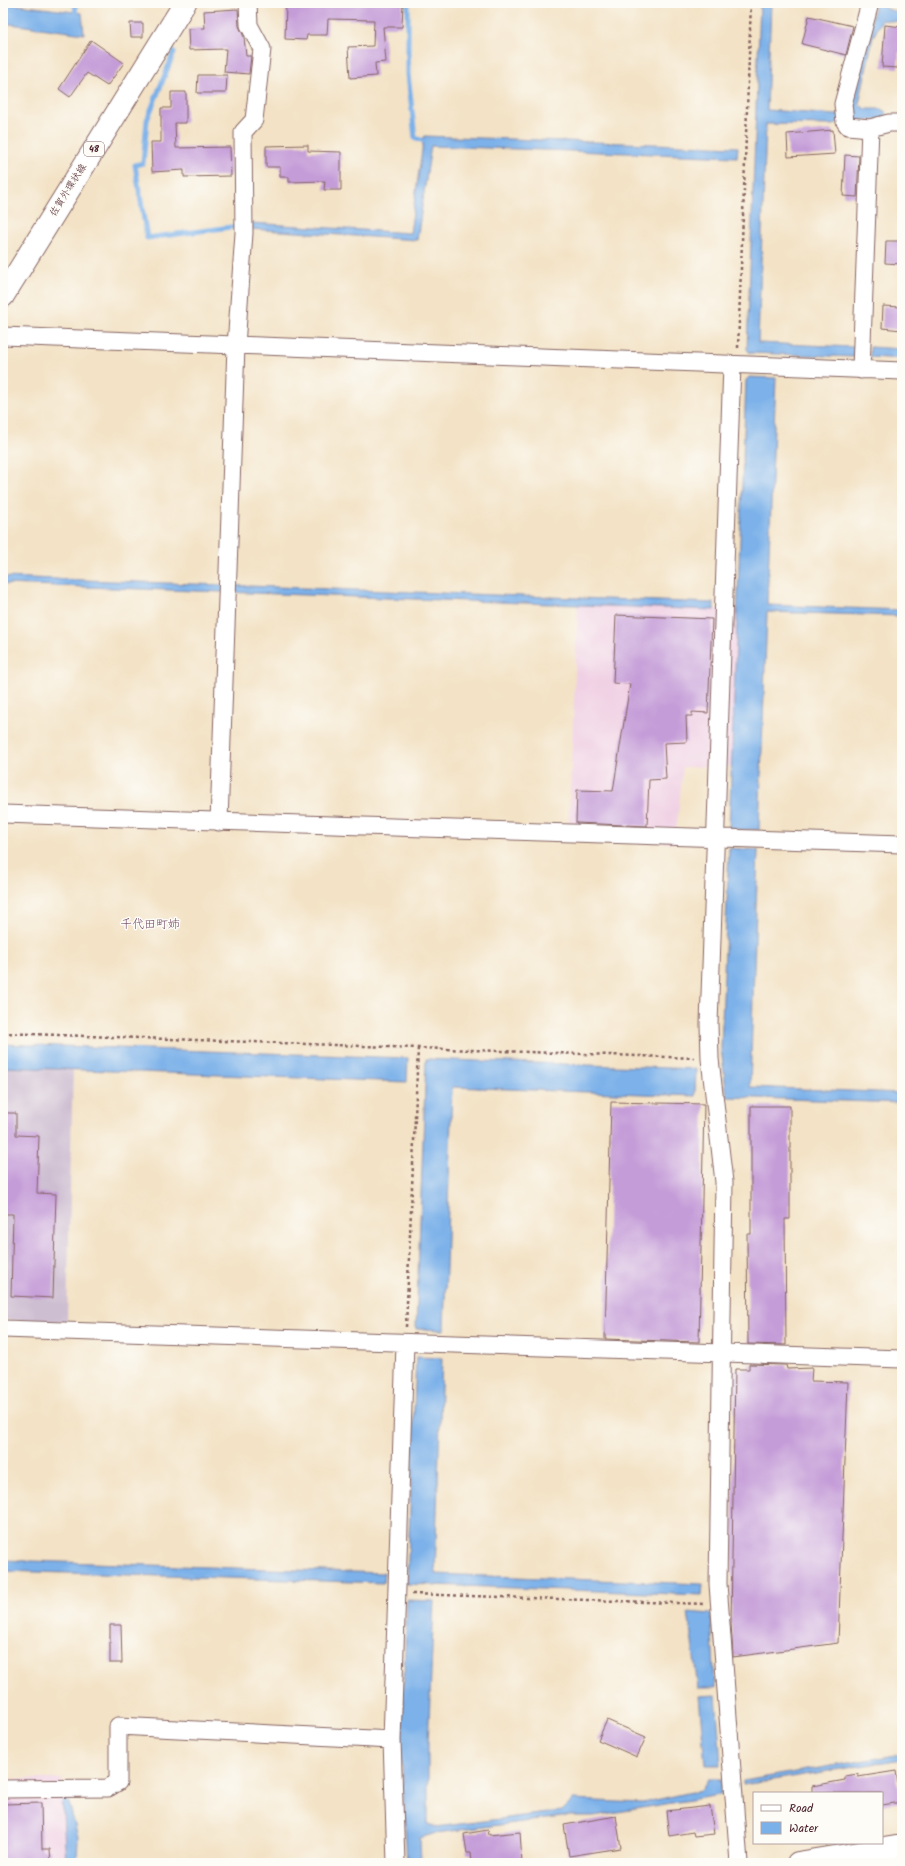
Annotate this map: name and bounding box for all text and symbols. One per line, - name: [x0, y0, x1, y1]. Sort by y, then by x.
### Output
- road number: 48: [84, 142, 104, 156]
- street label: 佐賀外環状線: [45, 160, 91, 220]
- district label: 千代田町姉: [120, 915, 180, 934]
- legend: [753, 1792, 883, 1844]
- text: Road: [789, 1799, 814, 1818]
- text: Water: [789, 1819, 819, 1838]

